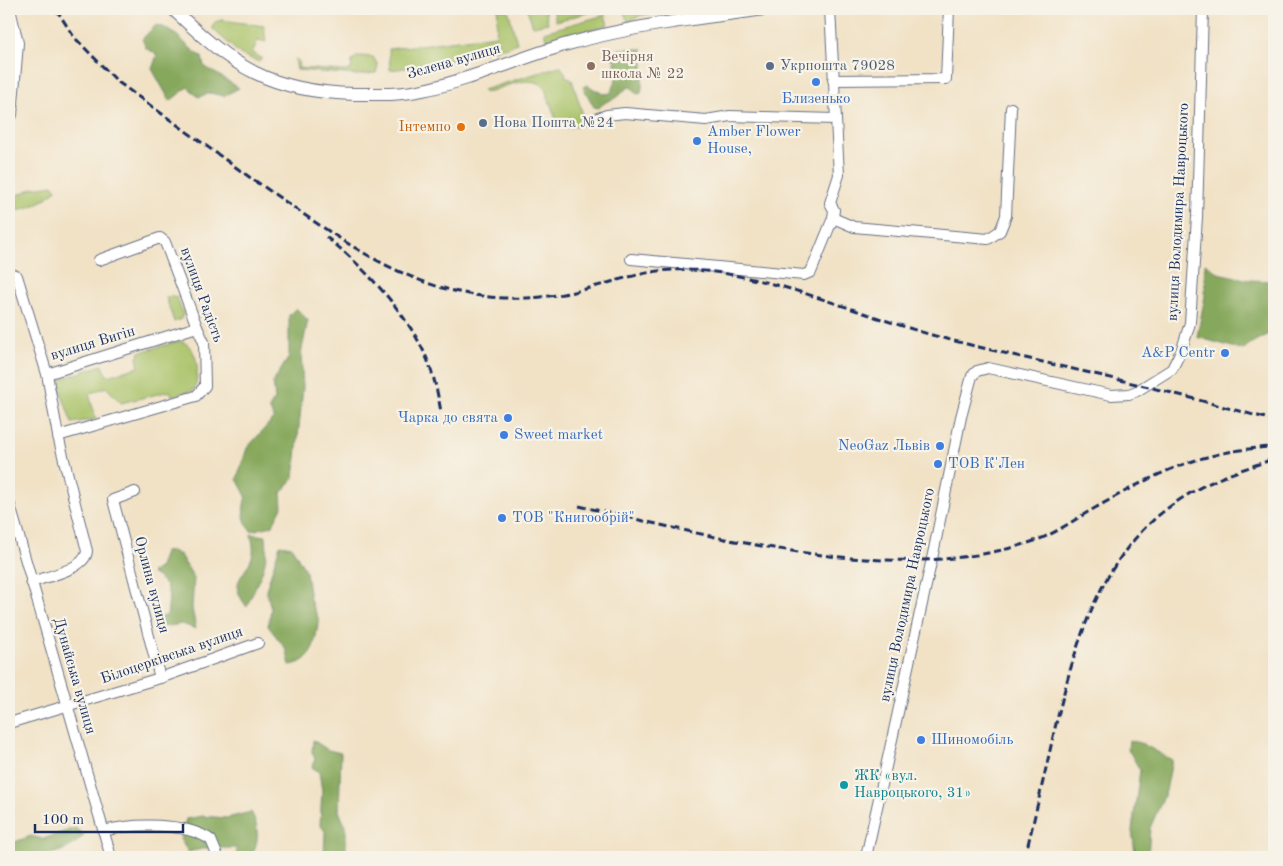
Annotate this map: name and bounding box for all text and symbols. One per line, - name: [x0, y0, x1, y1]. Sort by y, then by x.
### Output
- street label: Зелена вулиця: [406, 41, 503, 83]
- place label: Вечірня школа № 22: [601, 50, 684, 82]
- place label: Укрпошта 79028: [780, 59, 895, 74]
- marker: Вечірня школа № 22: [585, 60, 597, 72]
- marker: Укрпошта 79028: [764, 60, 776, 72]
- marker: Близенько: [810, 76, 822, 88]
- place label: Близенько: [781, 92, 851, 107]
- street label: вулиця Володимира Навроцького: [1166, 103, 1192, 321]
- place label: Нова Пошта №24: [493, 116, 614, 131]
- marker: Нова Пошта №24: [477, 117, 489, 129]
- place label: Інтемпо: [399, 120, 451, 135]
- marker: Інтемпо: [455, 121, 467, 133]
- place label: Amber Flower House,: [707, 125, 801, 157]
- marker: Amber Flower House,: [691, 135, 703, 147]
- street label: вулиця Радість: [177, 246, 225, 344]
- street label: вулиця Вигін: [49, 324, 137, 364]
- place label: A&P Centr: [1141, 346, 1215, 361]
- marker: A&P Centr: [1219, 347, 1231, 359]
- place label: Чарка до свята: [398, 411, 499, 426]
- marker: Чарка до свята: [502, 412, 514, 424]
- place label: Sweet market: [514, 428, 603, 443]
- marker: Sweet market: [498, 429, 510, 441]
- place label: NeoGaz Львів: [838, 439, 930, 454]
- marker: NeoGaz Львів: [934, 440, 946, 452]
- place label: ТОВ К'Лен: [948, 457, 1025, 472]
- marker: ТОВ К'Лен: [932, 458, 944, 470]
- street label: вулиця Володимира Навроцького: [878, 487, 938, 703]
- place label: ТОВ "Книгообрiй": [512, 511, 635, 526]
- marker: ТОВ "Книгообрiй": [496, 512, 508, 524]
- street label: Орлина вулиця: [131, 535, 171, 635]
- street label: Дунайська вулиця: [50, 616, 98, 736]
- street label: Білоцерківська вулиця: [99, 625, 245, 687]
- place label: Шиномобіль: [931, 733, 1013, 748]
- marker: Шиномобіль: [915, 734, 927, 746]
- place label: ЖК «вул. Навроцького, 31»: [854, 769, 971, 801]
- marker: ЖК «вул. Навроцького, 31»: [838, 779, 850, 791]
- scale bar: [35, 801, 182, 833]
- text: 100 m: [42, 813, 84, 828]

